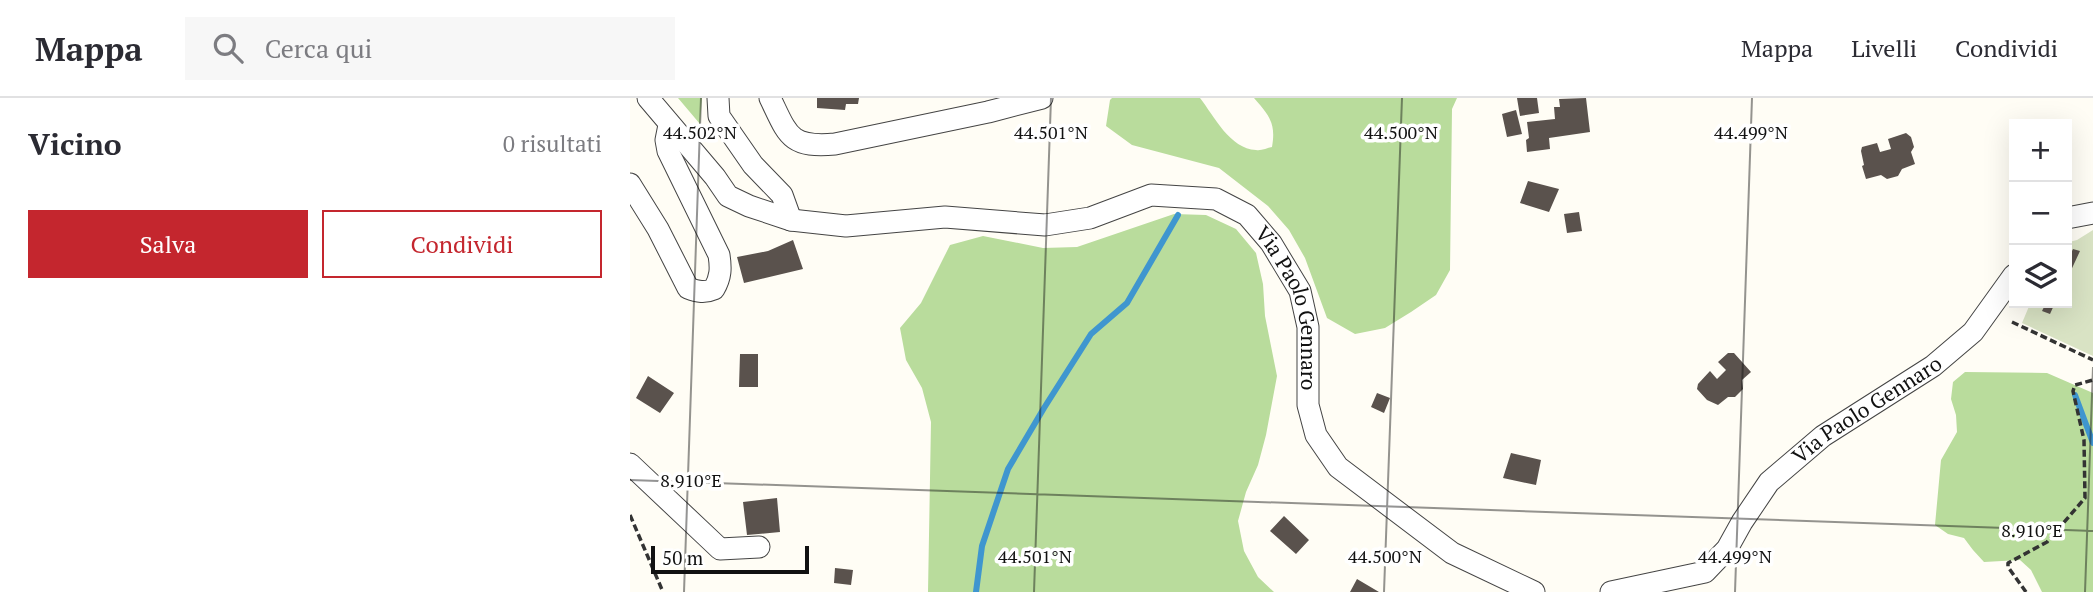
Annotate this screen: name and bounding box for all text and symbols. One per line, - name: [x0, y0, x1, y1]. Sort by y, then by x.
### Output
- search box: [185, 17, 675, 80]
- text: Mappa: [35, 27, 143, 70]
- icon: search: [209, 29, 247, 67]
- text: Cerca qui: [265, 31, 372, 65]
- text: Mappa: [1741, 32, 1813, 64]
- text: Livelli: [1851, 32, 1917, 64]
- text: Condividi: [1955, 32, 2058, 64]
- map controls: [2009, 119, 2072, 308]
- button: +: [2009, 119, 2072, 182]
- text: 44.502°N: [663, 120, 737, 144]
- text: 44.501°N: [1014, 120, 1088, 144]
- text: 44.500°N: [1364, 120, 1438, 144]
- text: 44.499°N: [1714, 120, 1788, 144]
- text: Vicino: [28, 124, 122, 164]
- text: 0 risultati: [503, 128, 602, 159]
- button: −: [2009, 182, 2072, 245]
- button: Salva: [28, 210, 308, 278]
- button: Condividi: [322, 210, 602, 278]
- street label: Via Paolo Gennaro: [1249, 220, 1323, 390]
- button: layers: [2009, 245, 2072, 308]
- street label: Via Paolo Gennaro: [1786, 349, 1947, 469]
- text: 8.910°E: [660, 468, 722, 492]
- text: 8.910°E: [2001, 518, 2063, 542]
- scale bar: [651, 543, 808, 575]
- text: 44.501°N: [998, 544, 1072, 568]
- text: 44.500°N: [1348, 544, 1422, 568]
- text: 44.499°N: [1698, 544, 1772, 568]
- text: 50 m: [662, 545, 703, 570]

